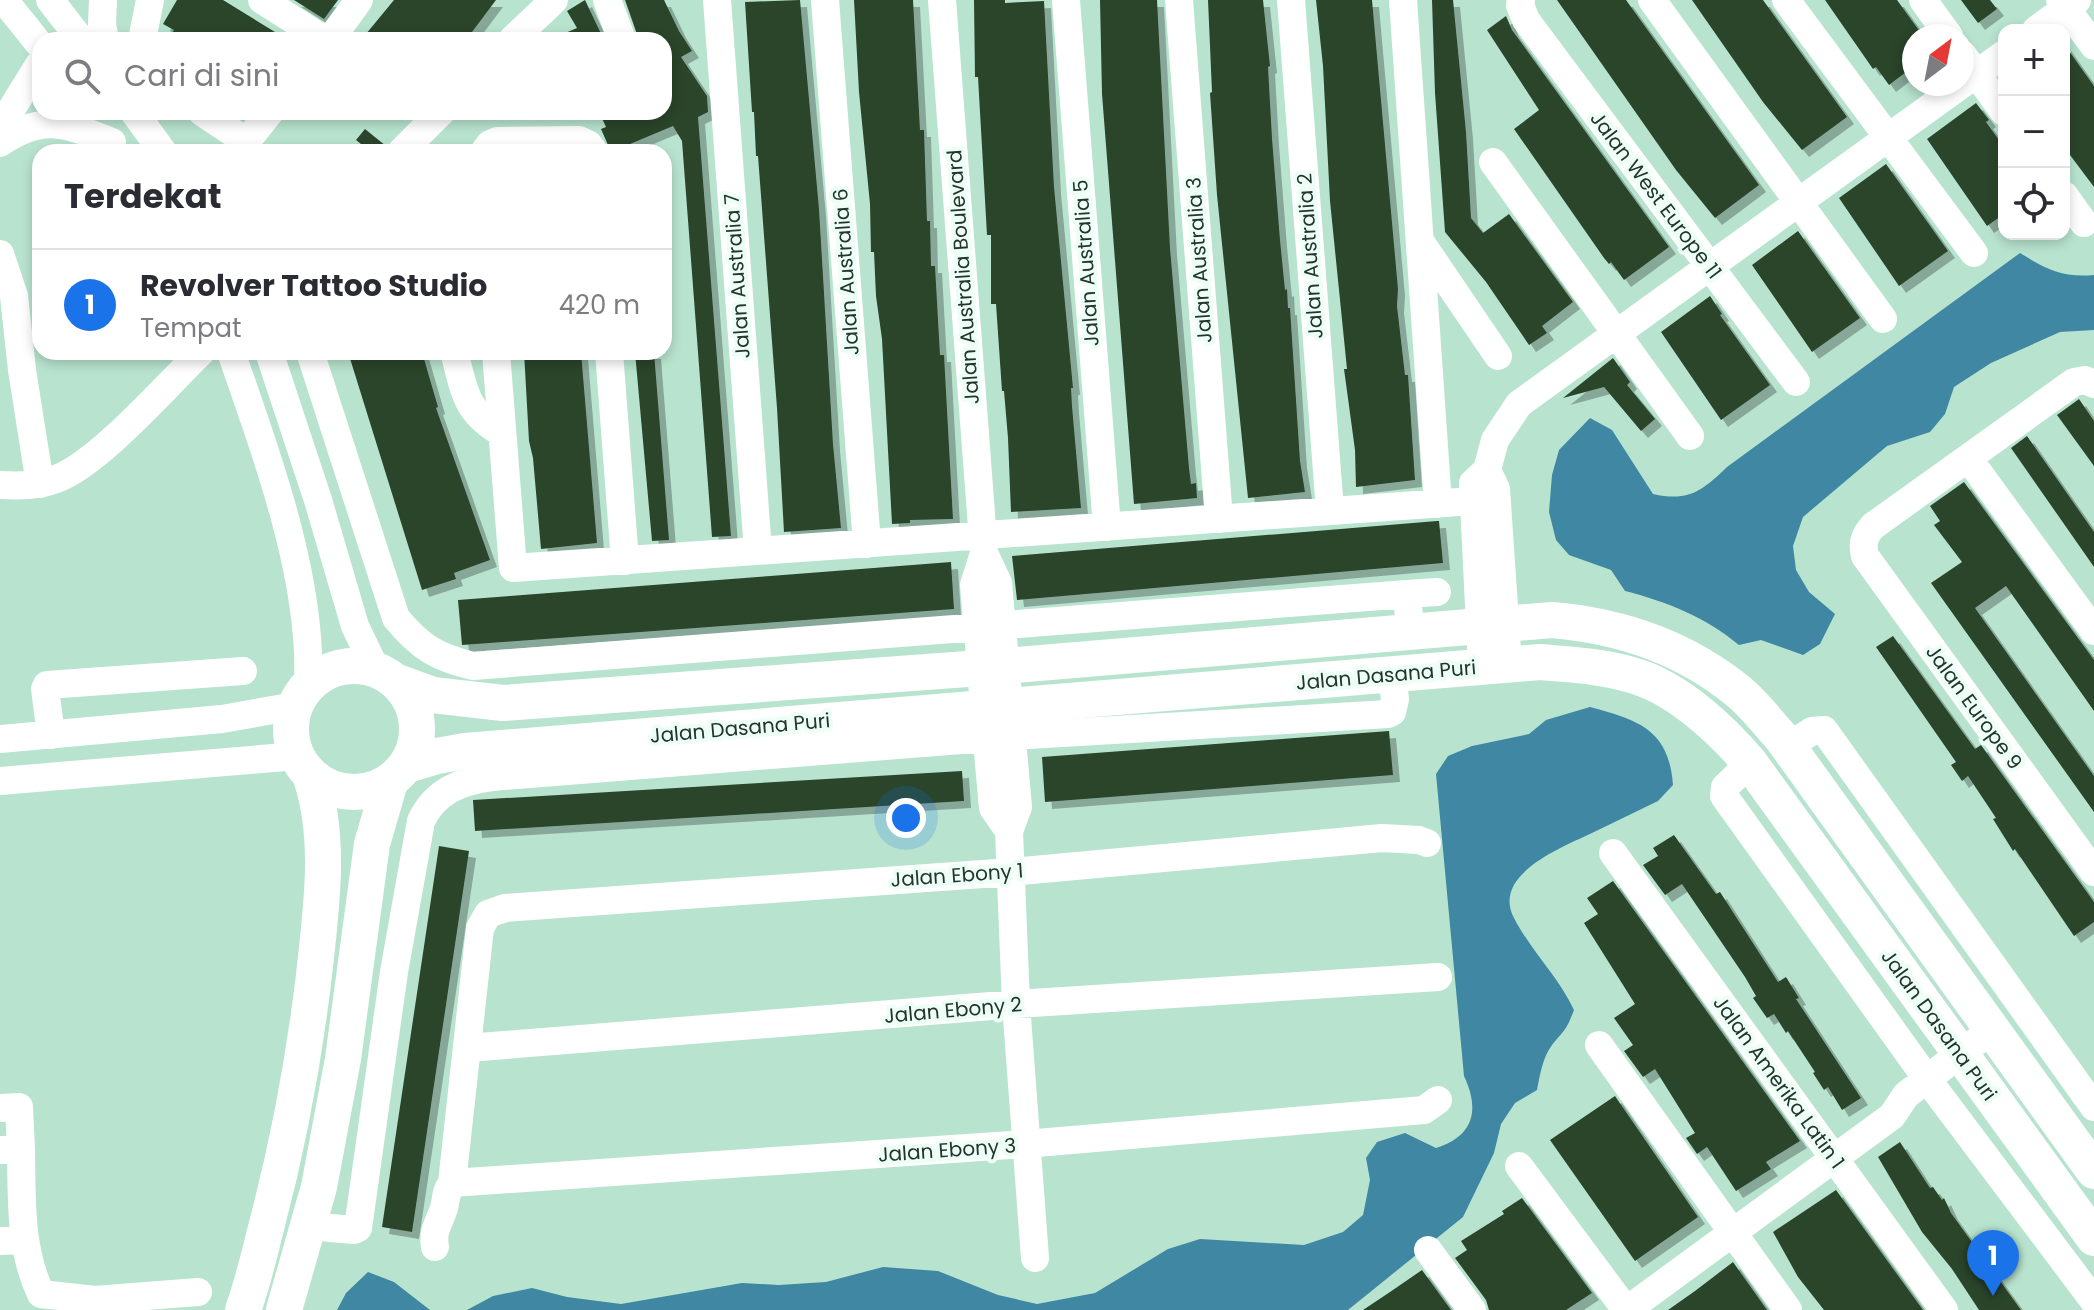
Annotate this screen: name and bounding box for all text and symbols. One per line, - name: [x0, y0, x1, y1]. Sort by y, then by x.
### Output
- north arrow: [1902, 24, 1974, 96]
- map controls: [1998, 24, 2070, 240]
- button: +: [1998, 24, 2070, 96]
- search box: [32, 32, 672, 120]
- icon: search: [60, 54, 104, 98]
- text: Cari di sini: [124, 54, 279, 97]
- button: −: [1998, 96, 2070, 168]
- street label: Jalan West Europe 11: [1584, 105, 1728, 285]
- street label: Jalan Australia Boulevard: [940, 149, 986, 405]
- button: locate: [1998, 168, 2070, 240]
- text: Terdekat: [64, 172, 222, 220]
- street label: Jalan Australia 2: [1290, 172, 1330, 340]
- street label: Jalan Australia 3: [1179, 176, 1219, 344]
- street label: Jalan Australia 5: [1066, 179, 1106, 347]
- street label: Jalan Australia 6: [826, 188, 866, 356]
- street label: Jalan Australia 7: [717, 193, 757, 359]
- text: Revolver Tattoo Studio: [140, 264, 487, 307]
- text: 1: [85, 287, 95, 323]
- text: 420 m: [559, 287, 640, 323]
- text: Tempat: [140, 310, 242, 346]
- street label: Jalan Europe 9: [1919, 639, 2029, 775]
- street label: Jalan Dasana Puri: [1295, 653, 1477, 697]
- street label: Jalan Dasana Puri: [649, 706, 831, 750]
- your location: [886, 798, 926, 838]
- street label: Jalan Ebony 1: [890, 856, 1024, 894]
- street label: Jalan Dasana Puri: [1875, 944, 2003, 1106]
- street label: Jalan Ebony 2: [883, 990, 1023, 1030]
- street label: Jalan Amerika Latin 1: [1707, 990, 1851, 1174]
- street label: Jalan Ebony 3: [877, 1131, 1017, 1169]
- pin: 1: [1967, 1230, 2019, 1296]

